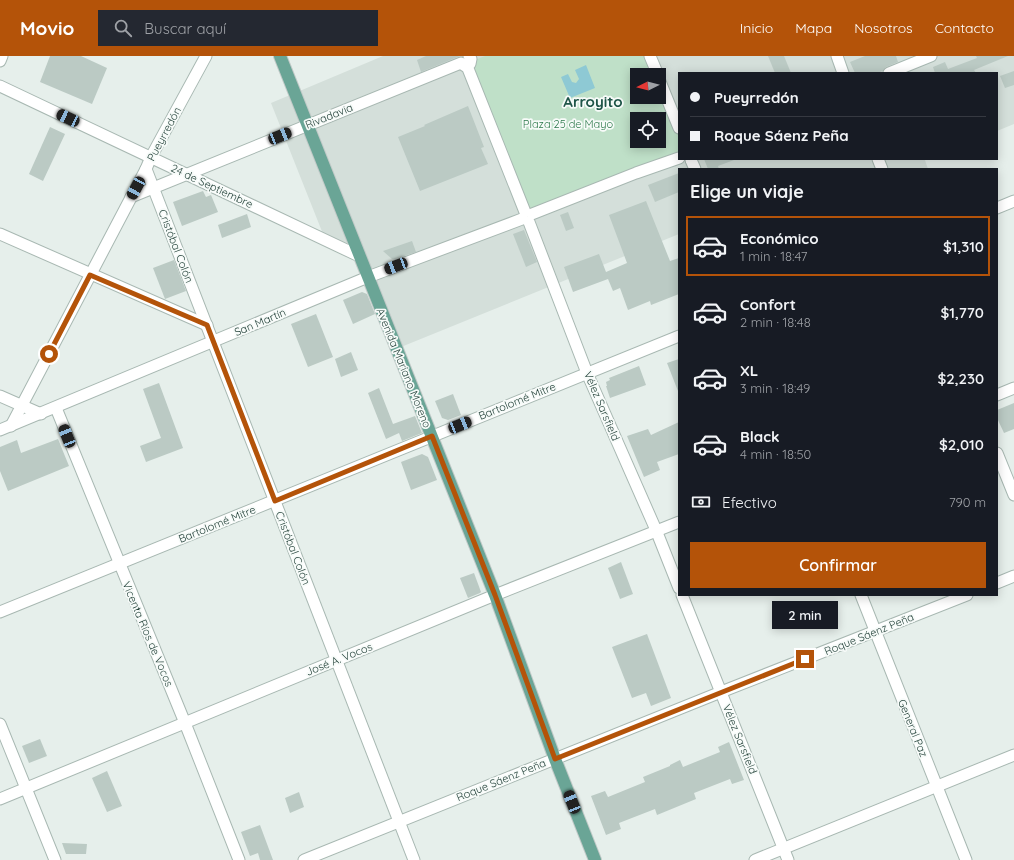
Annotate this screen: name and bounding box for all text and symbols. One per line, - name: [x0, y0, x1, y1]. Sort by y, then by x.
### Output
- search box: [98, 10, 378, 46]
- text: Movio: [20, 16, 74, 40]
- icon: search: [112, 17, 134, 39]
- text: Buscar aquí: [144, 19, 226, 38]
- text: Inicio: [740, 19, 773, 37]
- text: Mapa: [795, 19, 832, 37]
- text: Nosotros: [854, 19, 913, 37]
- text: Contacto: [935, 19, 994, 37]
- north arrow: [630, 68, 666, 104]
- map controls: [630, 68, 666, 148]
- text: Pueyrredón: [714, 88, 799, 107]
- district label: Arroyito: [563, 92, 623, 111]
- street label: Rivadavia: [303, 100, 355, 132]
- street label: Pueyrredón: [144, 105, 184, 163]
- car: [55, 107, 81, 129]
- button: locate: [630, 112, 666, 148]
- park label: Plaza 25 de Mayo: [523, 117, 613, 131]
- car: [267, 126, 293, 146]
- text: Roque Sáenz Peña: [714, 126, 849, 145]
- street label: 24 de Septiembre: [169, 161, 255, 211]
- car: [125, 175, 147, 201]
- text: Elige un viaje: [690, 180, 804, 203]
- street label: Cristóbal Colón: [156, 207, 196, 285]
- icon: car: [692, 228, 728, 264]
- text: Económico: [740, 229, 819, 248]
- text: $1,310: [943, 237, 984, 256]
- text: 1 min · 18:47: [740, 248, 808, 264]
- car: [383, 256, 409, 276]
- icon: car: [692, 294, 728, 330]
- text: Confort: [740, 295, 796, 314]
- text: $1,770: [941, 303, 984, 322]
- street label: San Martín: [232, 305, 288, 339]
- street label: Avenida Mariano Moreno: [374, 306, 435, 430]
- text: 2 min · 18:48: [740, 314, 811, 330]
- route start: [40, 345, 58, 363]
- icon: car: [692, 360, 728, 396]
- text: XL: [740, 361, 758, 380]
- street label: Vélez Sarsfield: [581, 369, 623, 443]
- text: $2,230: [937, 369, 984, 388]
- street label: Bartolomé Mitre: [476, 379, 558, 423]
- text: 3 min · 18:49: [740, 380, 810, 396]
- car: [447, 415, 473, 435]
- car: [57, 423, 77, 449]
- icon: car: [692, 426, 728, 462]
- text: Black: [740, 427, 780, 446]
- text: $2,010: [939, 435, 984, 454]
- text: 4 min · 18:50: [740, 446, 811, 462]
- icon: cash: [690, 491, 712, 513]
- text: Efectivo: [722, 493, 777, 512]
- text: 790 m: [949, 494, 986, 510]
- street label: Bartolomé Mitre: [176, 502, 258, 546]
- street label: Cristóbal Colón: [273, 509, 313, 587]
- button: Confirmar: [690, 542, 986, 588]
- street label: Vicenta Ríos de Vocos: [119, 579, 177, 689]
- callout: 2 min: [772, 601, 838, 629]
- text: 2 min: [788, 607, 822, 623]
- street label: Roque Sáenz Peña: [822, 610, 916, 658]
- street label: José A. Vocos: [304, 639, 374, 679]
- route end: [796, 650, 814, 668]
- street label: General Paz: [895, 697, 931, 759]
- street label: Vélez Sarsfield: [720, 702, 760, 776]
- street label: Roque Sáenz Peña: [454, 756, 548, 804]
- car: [562, 789, 582, 815]

